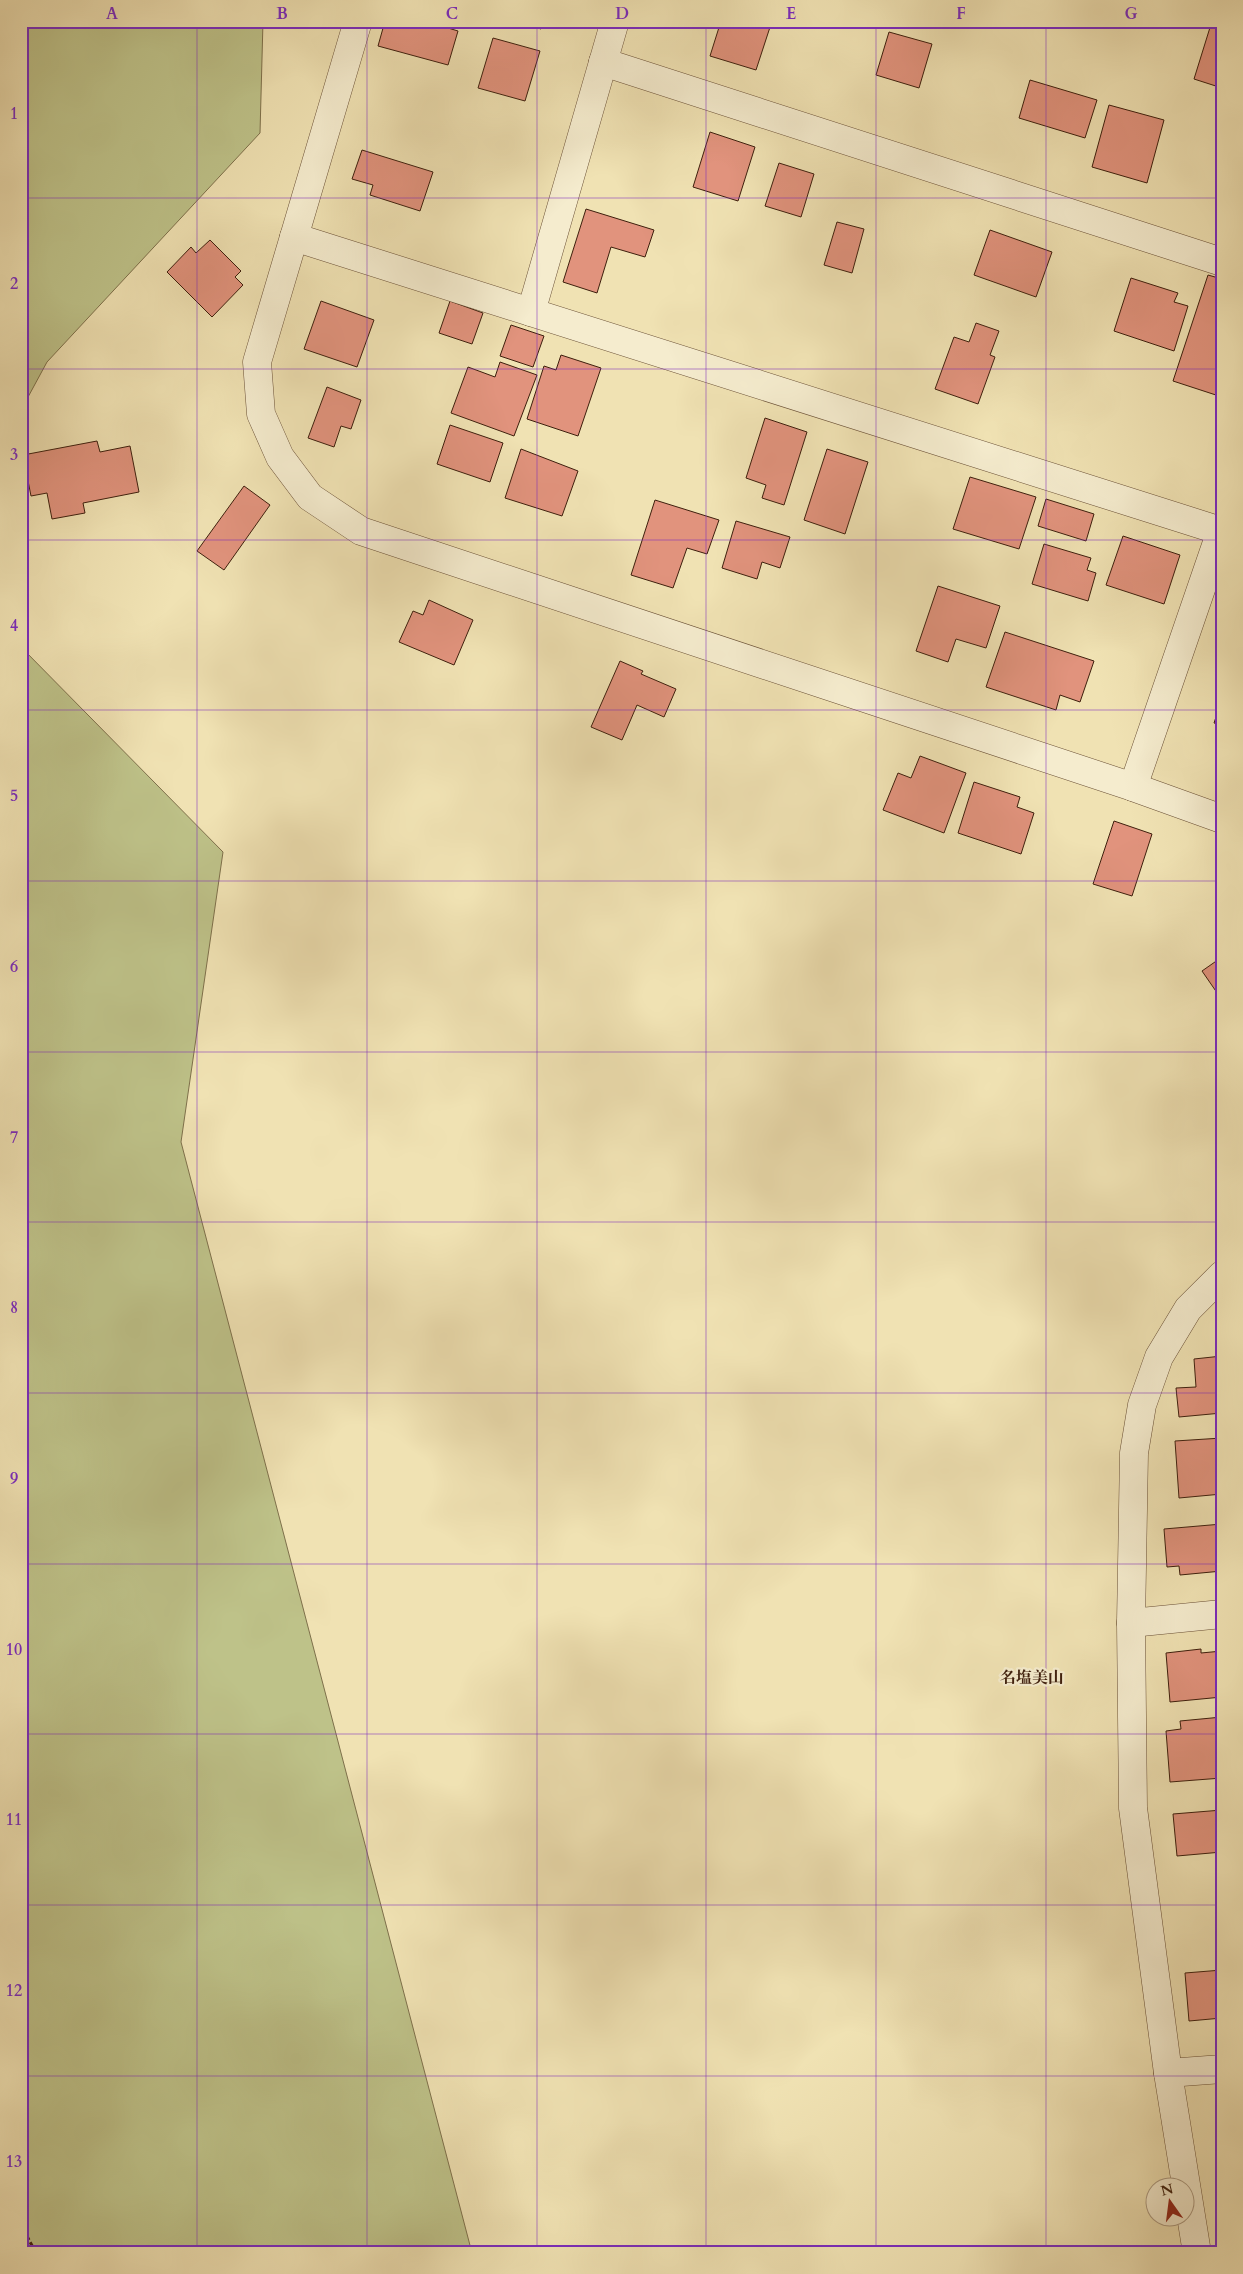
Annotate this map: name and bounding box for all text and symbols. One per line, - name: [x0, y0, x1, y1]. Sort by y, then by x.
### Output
- text: A: [106, 3, 118, 25]
- text: B: [276, 3, 288, 25]
- text: C: [446, 3, 458, 25]
- text: D: [615, 3, 629, 25]
- text: E: [786, 3, 796, 25]
- text: F: [956, 3, 966, 25]
- text: G: [1124, 3, 1138, 25]
- text: 1: [10, 103, 18, 125]
- text: 2: [10, 273, 18, 295]
- text: 3: [10, 444, 18, 466]
- text: 4: [10, 615, 18, 637]
- text: 5: [10, 785, 18, 807]
- text: 6: [10, 956, 18, 978]
- text: 7: [10, 1127, 18, 1149]
- text: 8: [10, 1297, 18, 1319]
- text: 9: [10, 1468, 18, 1490]
- text: 10: [6, 1639, 22, 1661]
- district label: 名塩美山: [1000, 1667, 1064, 1689]
- text: 11: [6, 1809, 22, 1831]
- text: 12: [6, 1980, 22, 2002]
- text: 13: [6, 2151, 22, 2173]
- north arrow: [1146, 2176, 1196, 2226]
- text: N: [1159, 2179, 1175, 2201]

